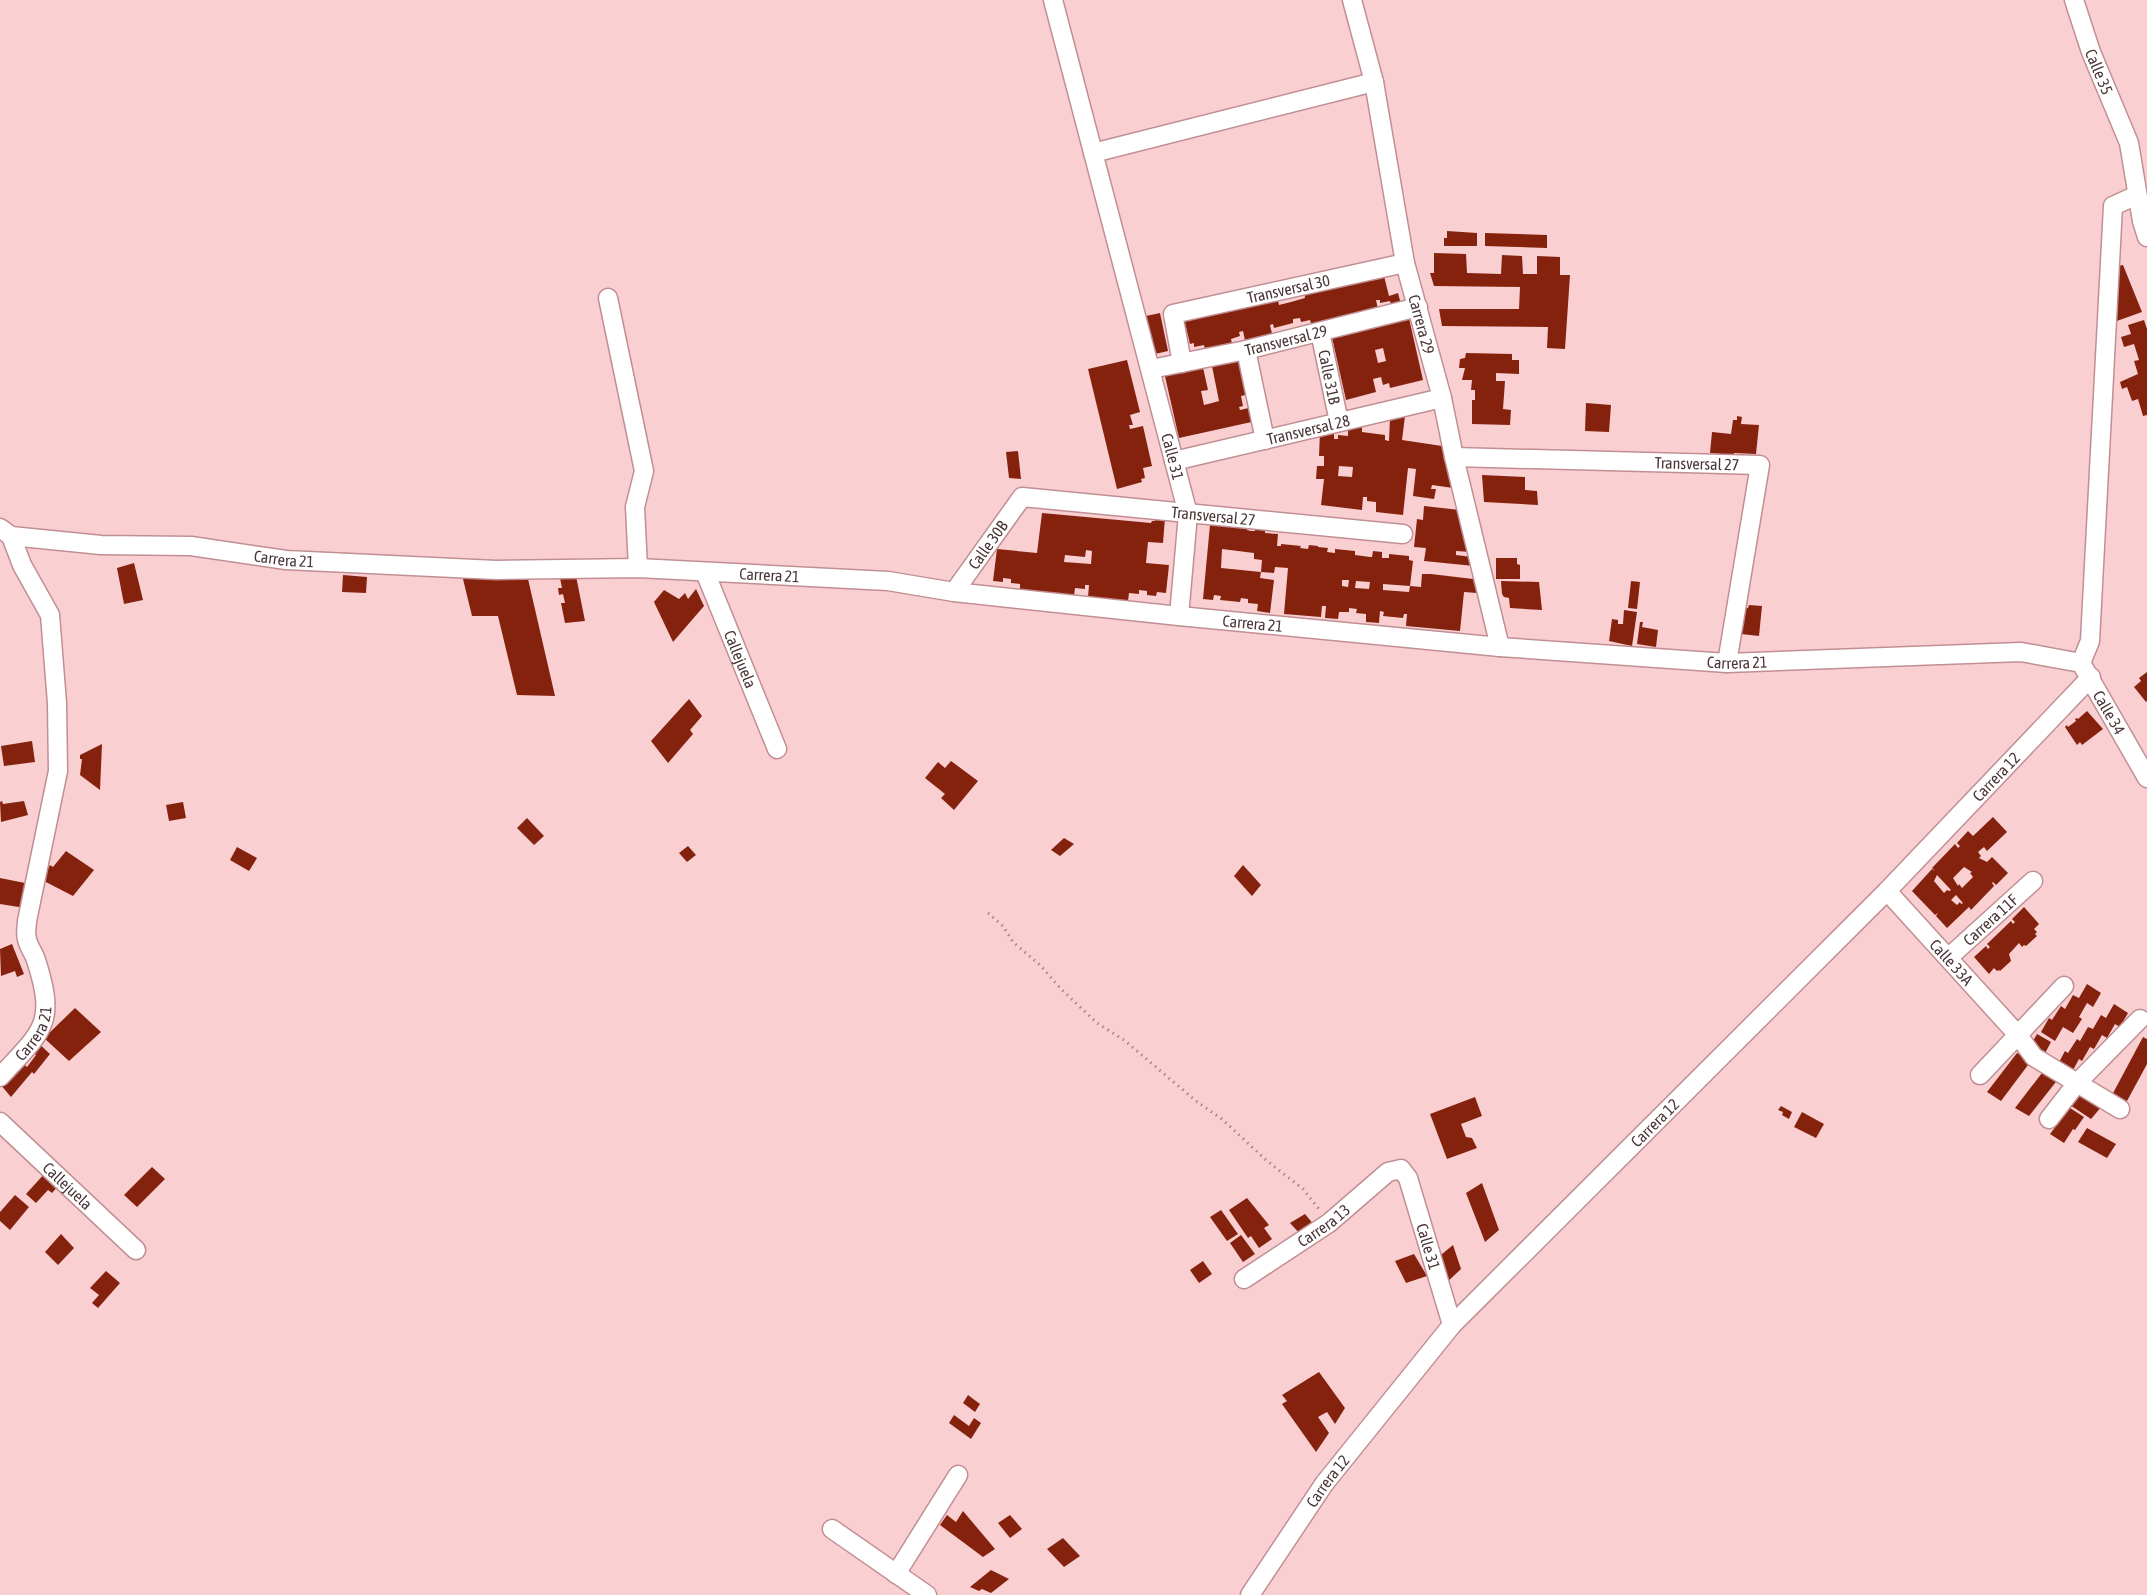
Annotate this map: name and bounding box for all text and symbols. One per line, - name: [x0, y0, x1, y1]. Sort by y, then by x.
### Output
- street label: Calle 35: [2082, 46, 2117, 97]
- street label: Transversal 30: [1245, 271, 1332, 306]
- street label: Carrera 29: [1405, 293, 1438, 356]
- street label: Transversal 29: [1243, 321, 1329, 359]
- street label: Calle 31B: [1315, 348, 1344, 406]
- street label: Transversal 28: [1265, 411, 1351, 448]
- street label: Calle 31: [1158, 431, 1188, 482]
- street label: Transversal 27: [1654, 453, 1739, 473]
- street label: Transversal 27: [1170, 503, 1256, 529]
- street label: Calle 30B: [964, 517, 1011, 572]
- street label: Carrera 21: [253, 546, 315, 570]
- street label: Carrera 21: [739, 564, 800, 585]
- street label: Carrera 21: [1222, 611, 1284, 635]
- street label: Callejuela: [721, 628, 760, 691]
- street label: Carrera 21: [1706, 652, 1768, 672]
- street label: Calle 34: [2090, 687, 2129, 737]
- street label: Carrera 12: [1969, 749, 2023, 805]
- street label: Carrera 11F: [1959, 890, 2022, 949]
- street label: Calle 33A: [1926, 935, 1977, 989]
- street label: Carrera 21: [11, 1006, 55, 1064]
- street label: Carrera 12: [1627, 1095, 1683, 1150]
- street label: Callejuela: [39, 1158, 96, 1213]
- street label: Carrera 13: [1294, 1200, 1353, 1250]
- street label: Calle 31: [1413, 1221, 1444, 1272]
- street label: Carrera 12: [1302, 1451, 1353, 1510]

